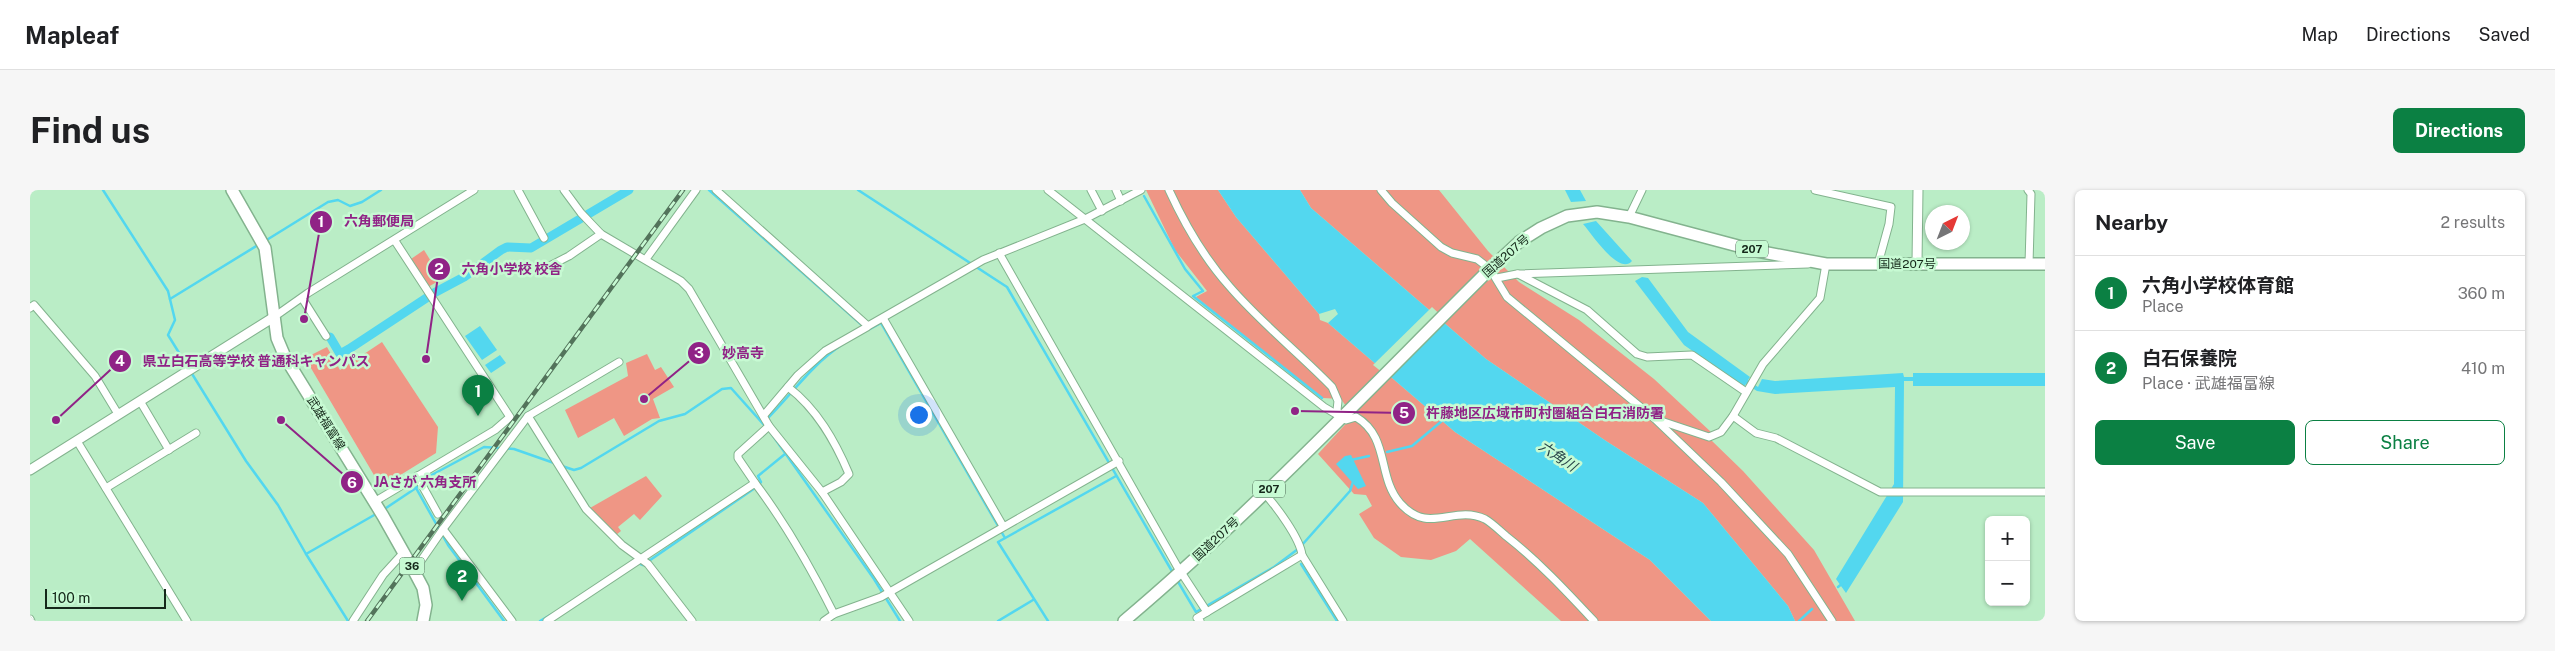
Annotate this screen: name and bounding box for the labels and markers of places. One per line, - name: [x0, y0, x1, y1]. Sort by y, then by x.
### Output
- callout: 六角郵便局: [309, 207, 424, 236]
- callout: 六角小学校 校舎: [426, 254, 573, 283]
- callout: 妙高寺: [687, 338, 774, 367]
- callout: 県立白石高等学校 普通科キャンパス: [107, 346, 379, 375]
- pin: 1: [462, 375, 494, 416]
- callout: 杵藤地区広域市町村圏組合白石消防署: [1391, 399, 1674, 428]
- callout: JAさが 六角支所: [339, 468, 486, 497]
- pin: 2: [446, 560, 478, 601]

